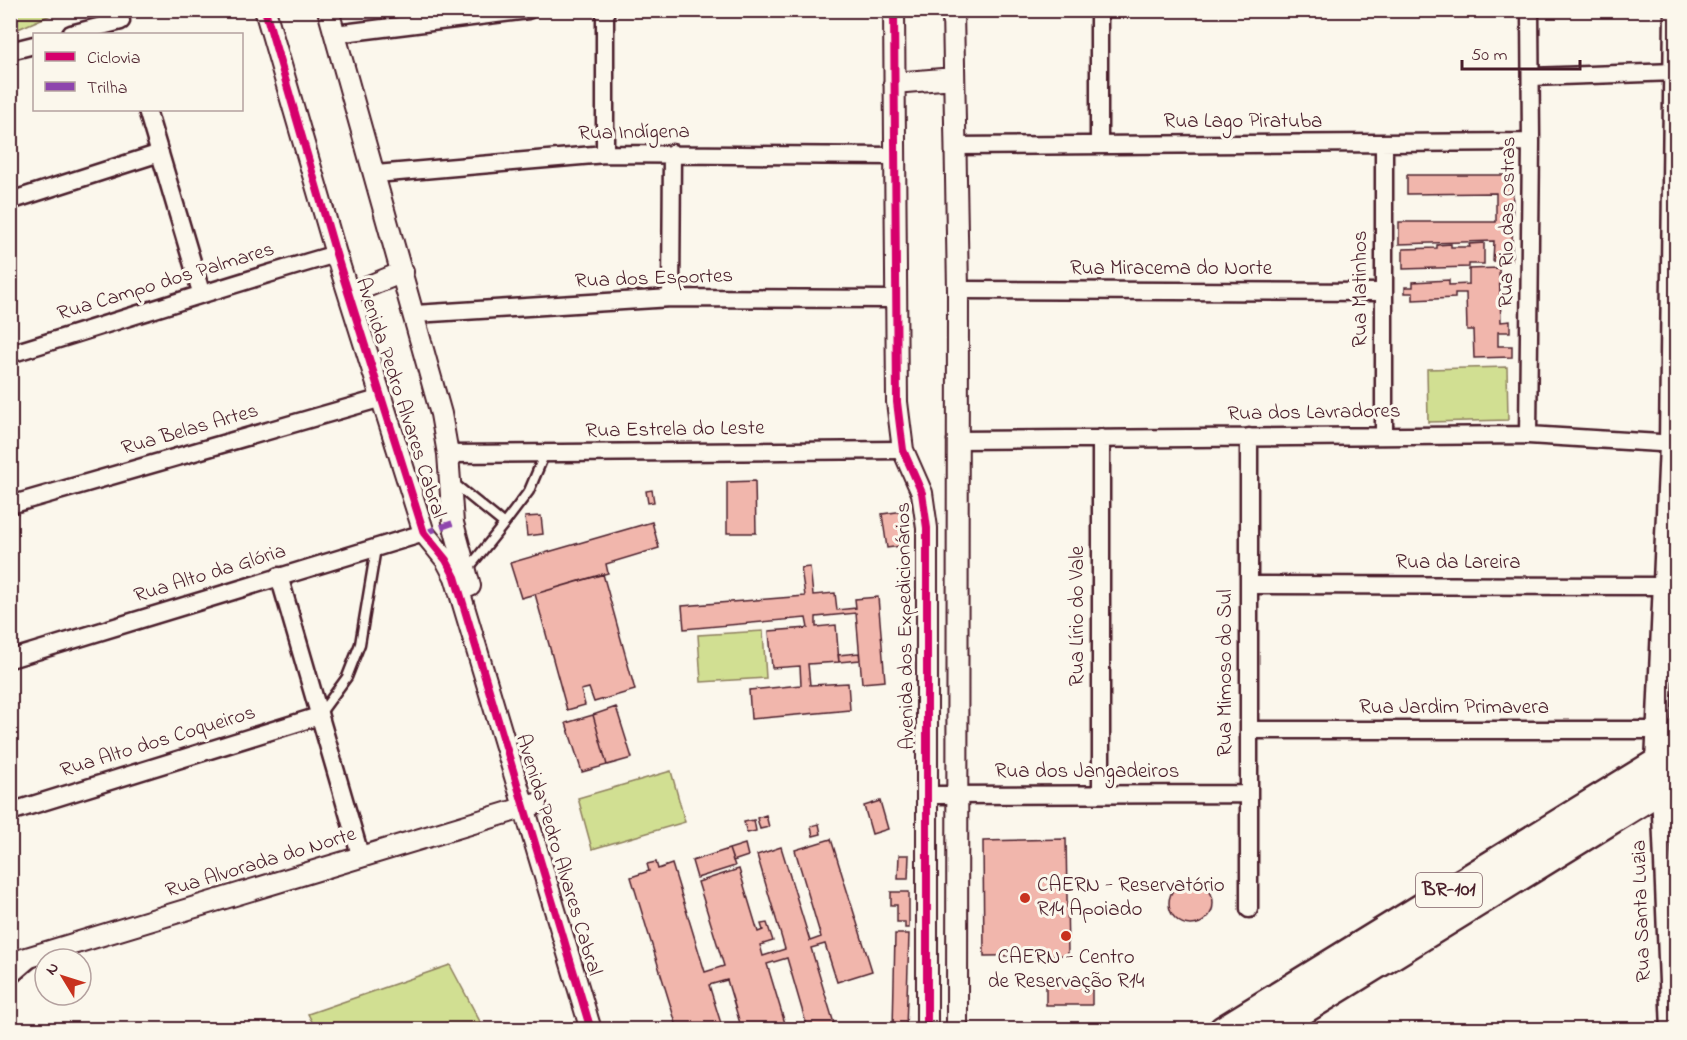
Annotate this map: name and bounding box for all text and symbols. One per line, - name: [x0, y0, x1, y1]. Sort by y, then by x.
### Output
- legend: [33, 33, 243, 111]
- scale bar: [1462, 33, 1580, 71]
- text: 50 m: [1471, 43, 1508, 69]
- text: Ciclovia: [87, 46, 140, 72]
- text: Trilha: [87, 76, 127, 102]
- street label: Rua Lago Piratuba: [1164, 107, 1322, 139]
- street label: Rua Indígena: [578, 117, 690, 151]
- street label: Rua Rio das Ostras: [1492, 136, 1524, 308]
- street label: Rua Matinhos: [1346, 230, 1376, 348]
- street label: Rua Campo dos Palmares: [54, 235, 278, 329]
- street label: Rua Miracema do Norte: [1070, 254, 1273, 284]
- street label: Rua dos Esportes: [574, 261, 734, 297]
- street label: Avenida Pedro Alvares Cabral: [347, 274, 453, 522]
- street label: Rua Belas Artes: [118, 396, 262, 464]
- street label: Rua dos Lavradores: [1227, 396, 1401, 430]
- street label: Rua Estrela do Leste: [585, 413, 765, 447]
- street label: Avenida dos Expedicionários: [889, 502, 923, 750]
- street label: Rua Alto da Glória: [130, 537, 290, 611]
- street label: Rua Lírio do Vale: [1063, 545, 1093, 686]
- street label: Rua da Lareira: [1395, 548, 1521, 578]
- street label: Rua Mimoso do Sul: [1211, 589, 1241, 757]
- street label: Rua Jardim Primavera: [1359, 693, 1549, 723]
- street label: Rua Alto dos Coqueiros: [57, 698, 259, 786]
- street label: Avenida Pedro Alvares Cabral: [507, 730, 609, 980]
- street label: Rua dos Jangadeiros: [995, 757, 1179, 789]
- street label: Rua Alvorada do Norte: [162, 820, 361, 906]
- street label: Rua Santa Luzia: [1625, 839, 1659, 983]
- place label: CAERN - Reservatório R14 Apoiado: [1037, 871, 1225, 925]
- road number: BR-101: [1416, 873, 1482, 907]
- marker: CAERN - Reservatório R14 Apoiado: [1018, 891, 1032, 905]
- marker: CAERN - Centro de Reservação R14: [1059, 929, 1073, 943]
- place label: CAERN - Centro de Reservação R14: [988, 943, 1145, 997]
- north arrow: [33, 947, 93, 1007]
- text: N: [40, 957, 66, 981]

